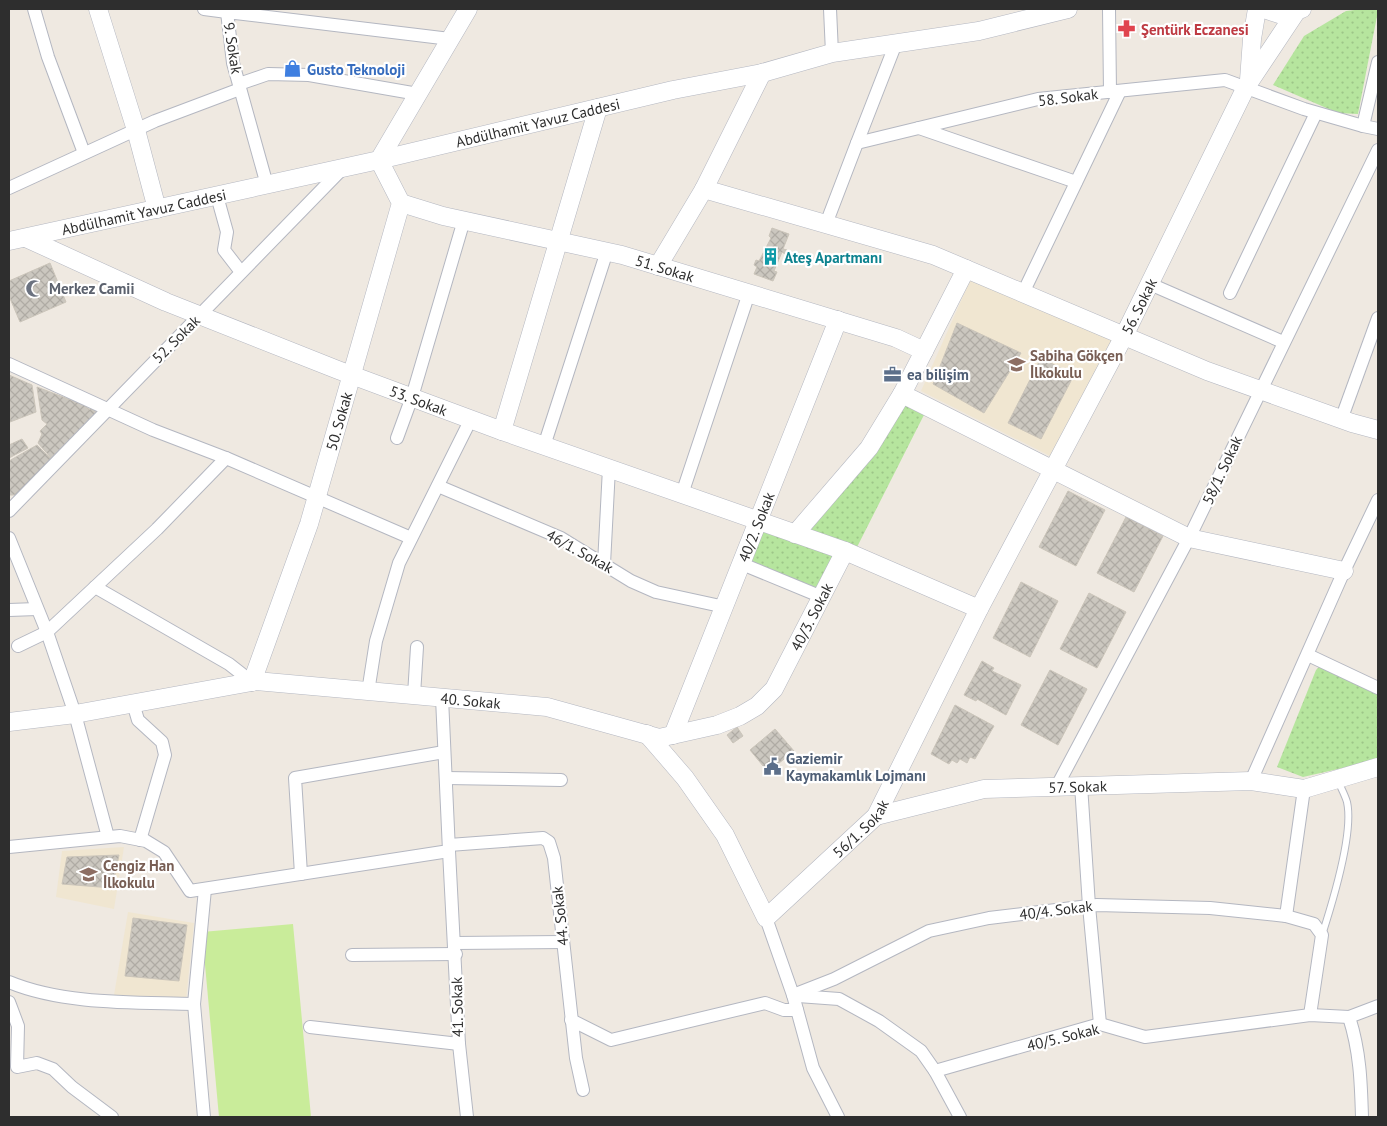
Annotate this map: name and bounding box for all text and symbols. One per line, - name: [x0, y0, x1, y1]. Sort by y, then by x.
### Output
- pharmacy icon: Şentürk Eczanesi: [1117, 19, 1137, 39]
- place label: Şentürk Eczanesi: [1141, 20, 1249, 39]
- street label: 9. Sokak: [220, 21, 247, 76]
- shop icon: Gusto Teknoloji: [283, 59, 303, 79]
- place label: Gusto Teknoloji: [307, 60, 405, 79]
- street label: 58. Sokak: [1037, 84, 1100, 110]
- street label: Abdülhamit Yavuz Caddesi: [454, 93, 622, 151]
- street label: Abdülhamit Yavuz Caddesi: [60, 184, 228, 239]
- building icon: Ateş Apartmanı: [760, 247, 780, 267]
- place label: Ateş Apartmanı: [784, 248, 882, 267]
- street label: 51. Sokak: [633, 250, 697, 286]
- street label: 56. Sokak: [1117, 274, 1161, 337]
- mosque icon: Merkez Camii: [25, 278, 45, 298]
- place label: Merkez Camii: [49, 279, 134, 298]
- street label: 52. Sokak: [148, 310, 205, 367]
- place label: Sabiha Gökçen İlkokulu: [1030, 346, 1123, 382]
- school or university icon: Sabiha Gökçen İlkokulu: [1006, 354, 1026, 374]
- office icon: ea bilişim: [883, 364, 903, 384]
- place label: ea bilişim: [907, 365, 969, 384]
- street label: 53. Sokak: [387, 381, 451, 420]
- street label: 50. Sokak: [321, 389, 356, 453]
- street label: 58/1. Sokak: [1198, 432, 1247, 507]
- street label: 40/2. Sokak: [733, 488, 779, 565]
- street label: 46/1. Sokak: [543, 525, 618, 578]
- street label: 40/3. Sokak: [786, 579, 837, 654]
- street label: 40. Sokak: [440, 688, 502, 712]
- place label: Gaziemir Kaymakamlık Lojmanı: [786, 749, 926, 785]
- public building icon: Gaziemir Kaymakamlık Lojmanı: [762, 757, 782, 777]
- street label: 57. Sokak: [1048, 776, 1108, 797]
- street label: 56/1. Sokak: [828, 795, 893, 861]
- place label: Cengiz Han İlkokulu: [103, 856, 174, 892]
- school or university icon: Cengiz Han İlkokulu: [79, 864, 99, 884]
- street label: 44. Sokak: [547, 884, 573, 947]
- street label: 40/4. Sokak: [1018, 896, 1095, 924]
- street label: 41. Sokak: [447, 976, 467, 1037]
- street label: 40/5. Sokak: [1025, 1019, 1102, 1055]

